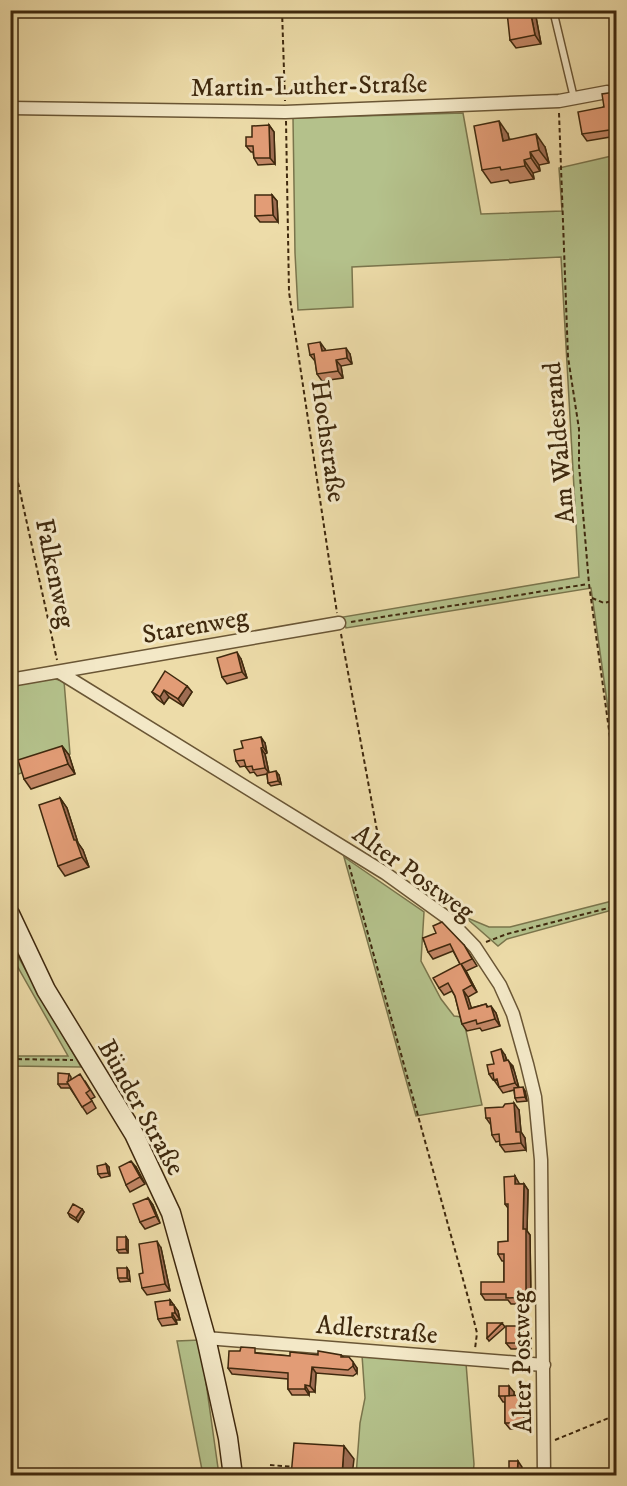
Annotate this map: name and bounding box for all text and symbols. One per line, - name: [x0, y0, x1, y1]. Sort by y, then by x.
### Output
- street label: Martin-Luther-Straße: [190, 68, 428, 105]
- street label: Am Waldesrand: [536, 361, 583, 525]
- street label: Hochstraße: [303, 378, 352, 504]
- street label: Falkenweg: [27, 516, 82, 631]
- street label: Starenweg: [140, 601, 251, 652]
- street label: Alter Postweg: [346, 818, 481, 929]
- street label: Bünder Straße: [90, 1034, 192, 1182]
- street label: Alter Postweg: [505, 1290, 540, 1434]
- street label: Adlerstraße: [315, 1309, 439, 1352]

